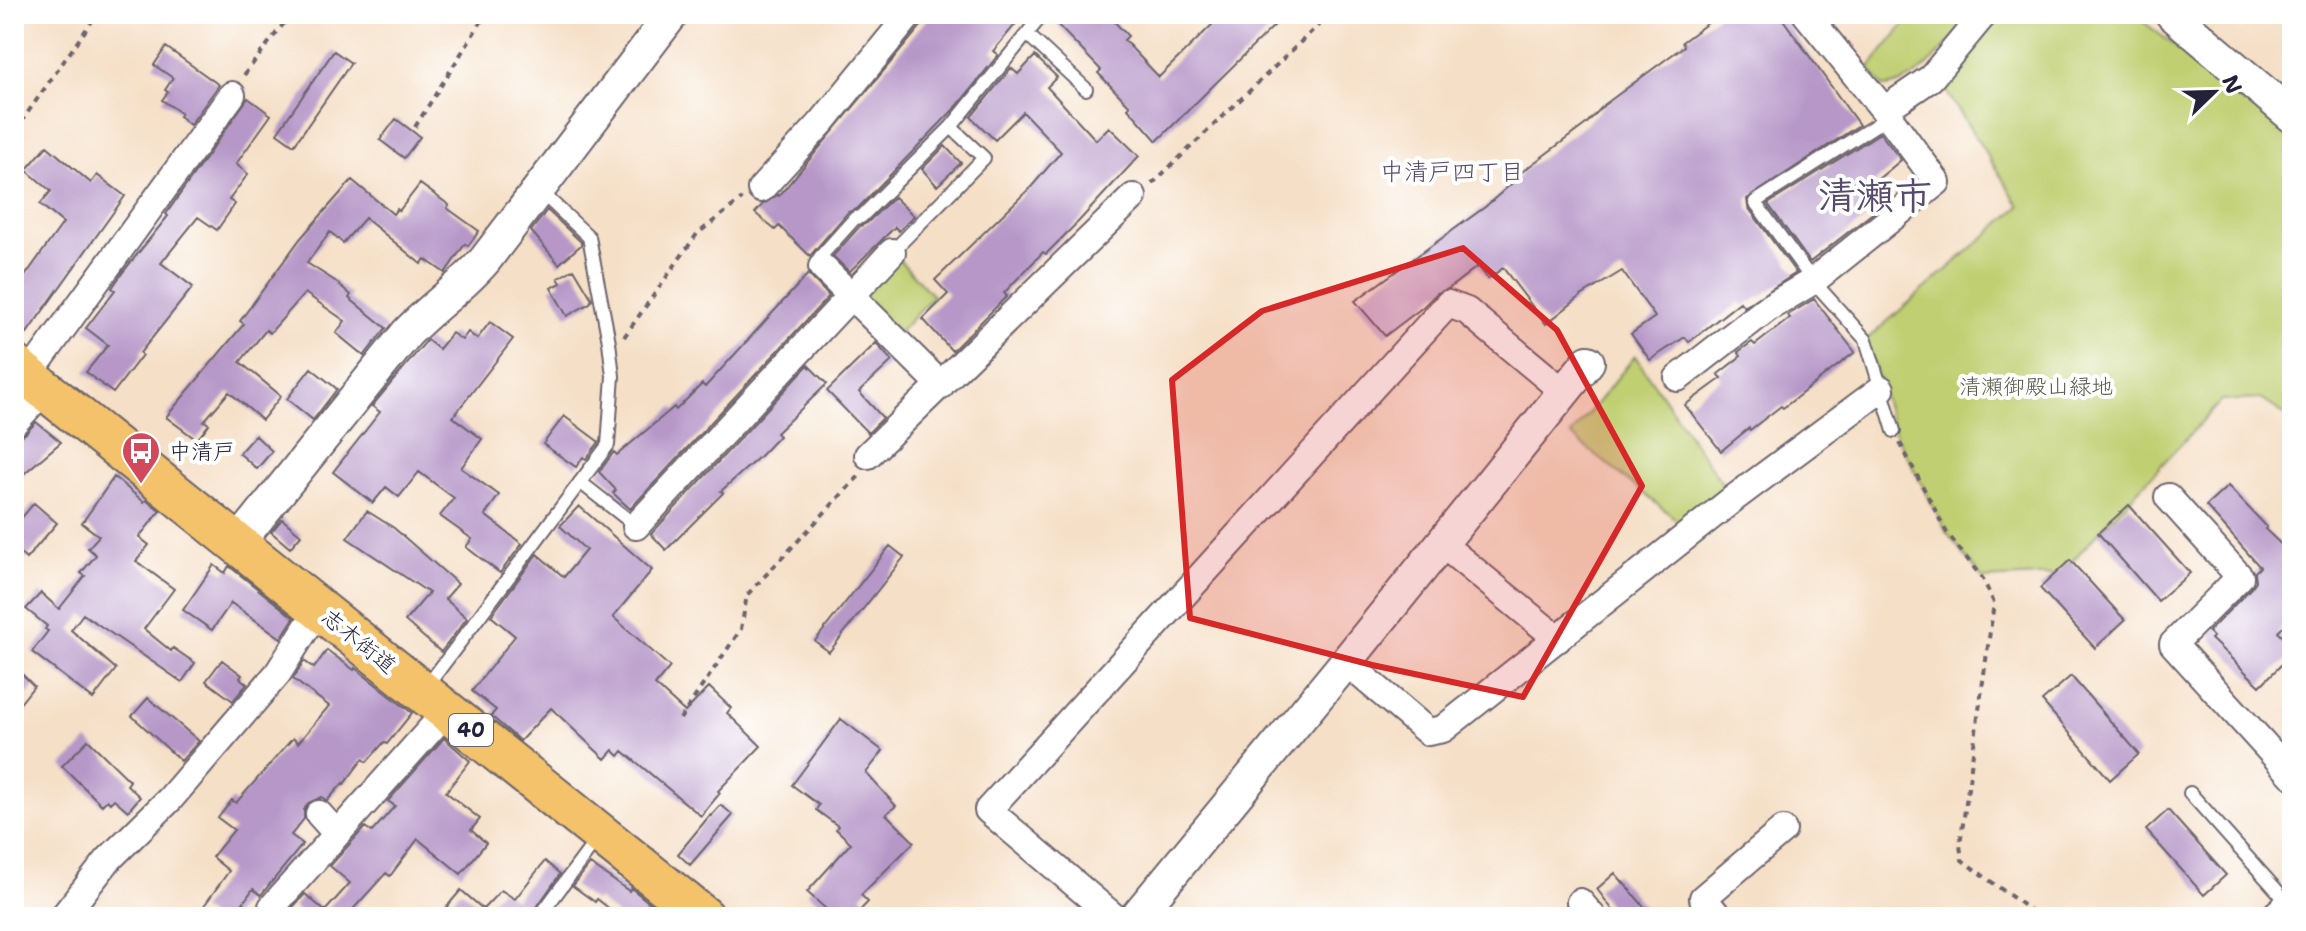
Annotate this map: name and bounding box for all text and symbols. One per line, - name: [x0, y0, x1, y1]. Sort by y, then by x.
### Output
- north arrow: [2174, 52, 2254, 132]
- text: N: [2215, 71, 2249, 98]
- district label: 中清戸四丁目: [1380, 156, 1524, 188]
- district label: 清瀬市: [1818, 170, 1932, 221]
- park label: 清瀬御殿山緑地: [1959, 372, 2113, 401]
- bus stop icon: 中清戸: [120, 430, 162, 485]
- place label: 中清戸: [169, 437, 235, 466]
- street label: 志木街道: [316, 602, 402, 680]
- road number: 40: [449, 714, 493, 746]

